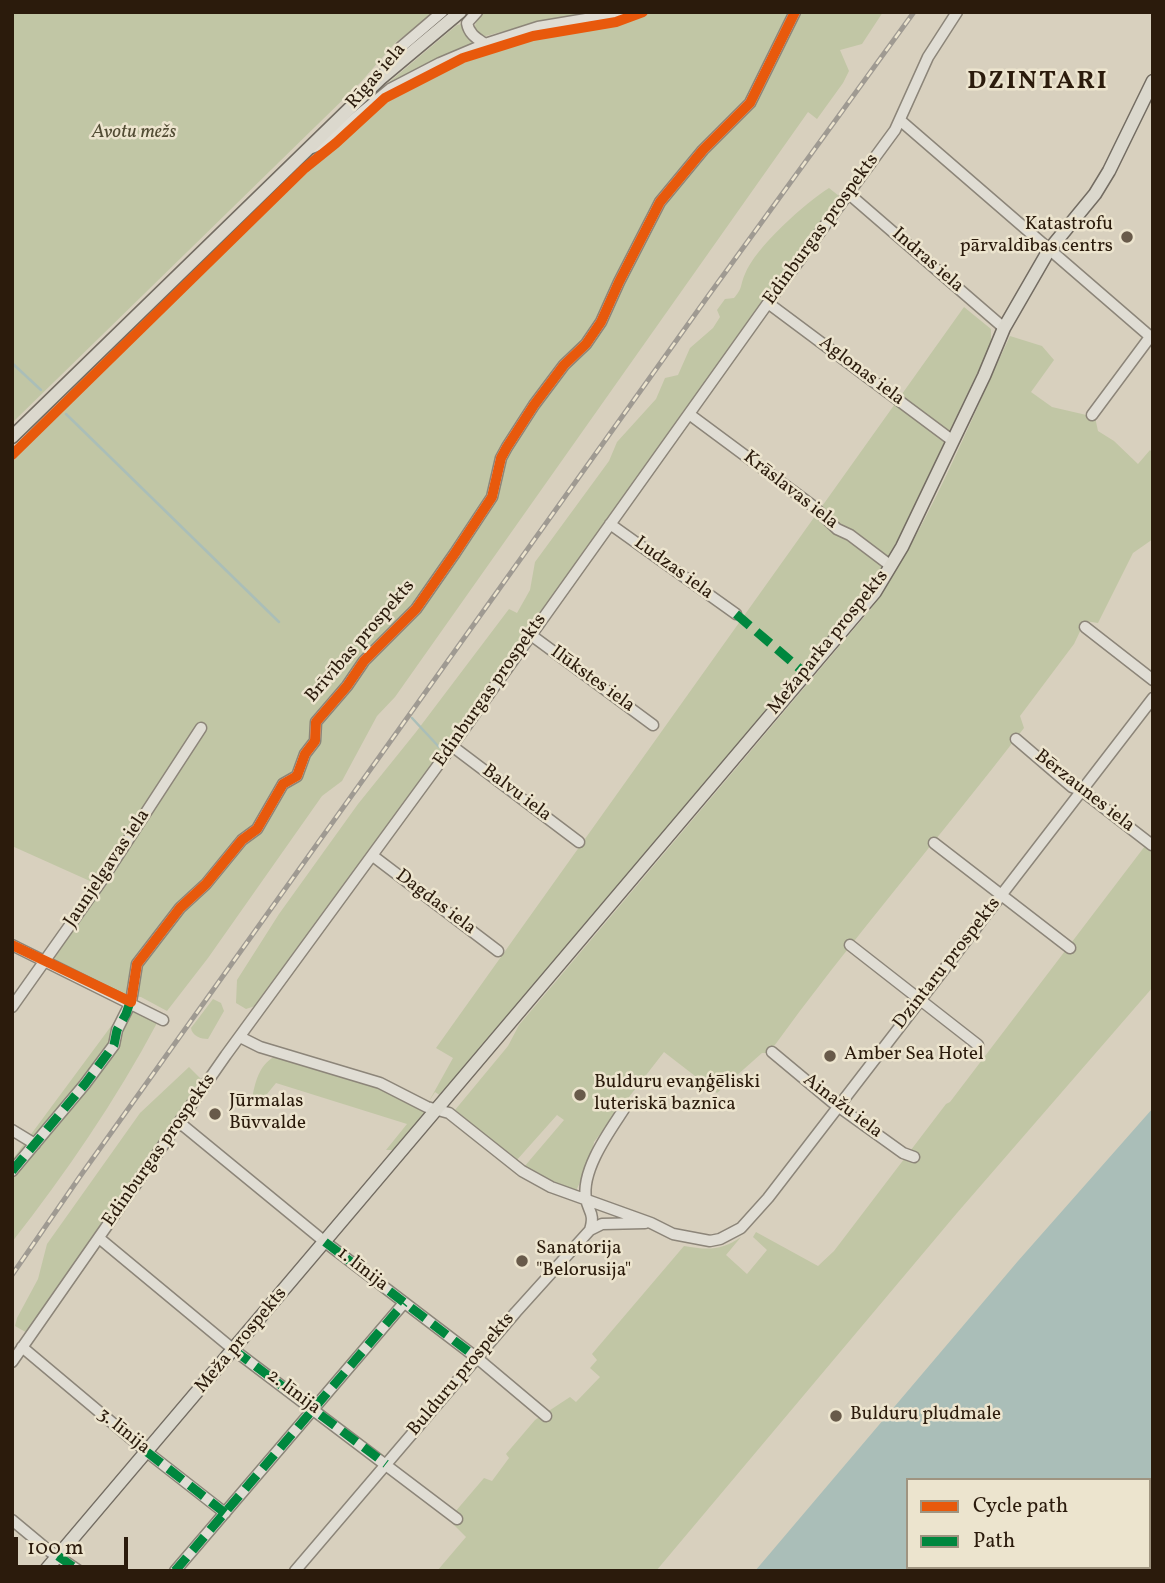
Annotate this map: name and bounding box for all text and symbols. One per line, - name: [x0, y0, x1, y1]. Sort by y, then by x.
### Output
- street label: Rīgas iela: [342, 39, 412, 115]
- district label: DZINTARI: [968, 67, 1108, 99]
- park label: Avotu mežs: [92, 123, 176, 145]
- street label: Edinburgas prospekts: [759, 150, 885, 310]
- place label: Katastrofu pārvaldības centrs: [960, 215, 1113, 259]
- street label: Indras iela: [886, 224, 968, 298]
- marker: Katastrofu pārvaldības centrs: [1119, 229, 1135, 245]
- street label: Aglonas iela: [814, 332, 908, 412]
- street label: Krāslavas iela: [738, 447, 842, 535]
- street label: Ludzas iela: [629, 532, 717, 606]
- street label: Mežaparka prospekts: [764, 566, 894, 720]
- street label: Brīvības prospekts: [301, 576, 421, 708]
- street label: Edinburgas prospekts: [430, 610, 552, 772]
- street label: Ilūkstes iela: [545, 642, 639, 718]
- street label: Bērzaunes iela: [1029, 746, 1139, 838]
- street label: Balvu iela: [477, 760, 555, 828]
- street label: Jaunjelgavas iela: [60, 806, 156, 932]
- street label: Dagdas iela: [390, 865, 480, 941]
- street label: Dzintaru prospekts: [889, 893, 1007, 1035]
- place label: Amber Sea Hotel: [844, 1045, 984, 1067]
- marker: Amber Sea Hotel: [822, 1048, 838, 1064]
- street label: Edinburgas prospekts: [99, 1070, 221, 1232]
- street label: Ainažu iela: [798, 1070, 886, 1144]
- place label: Bulduru evaņģēliski luteriskā baznīca: [594, 1073, 760, 1117]
- marker: Bulduru evaņģēliski luteriskā baznīca: [572, 1087, 588, 1103]
- place label: Jūrmalas Būvvalde: [229, 1092, 306, 1136]
- marker: Jūrmalas Būvvalde: [207, 1106, 223, 1122]
- place label: Sanatorija "Belorusija": [536, 1239, 631, 1283]
- street label: 1. līnija: [332, 1243, 392, 1297]
- marker: Sanatorija "Belorusija": [514, 1253, 530, 1269]
- street label: Meža prospekts: [191, 1283, 293, 1399]
- street label: Bulduru prospekts: [404, 1309, 520, 1441]
- street label: 2. līnija: [262, 1365, 324, 1421]
- street label: 3. līnija: [92, 1404, 154, 1460]
- place label: Bulduru pludmale: [850, 1405, 1001, 1427]
- marker: Bulduru pludmale: [828, 1408, 844, 1424]
- legend: [906, 1478, 1151, 1569]
- text: Cycle path: [973, 1492, 1068, 1521]
- scale bar: [18, 1524, 131, 1568]
- text: Path: [973, 1527, 1015, 1556]
- text: 100 m: [27, 1534, 84, 1563]

